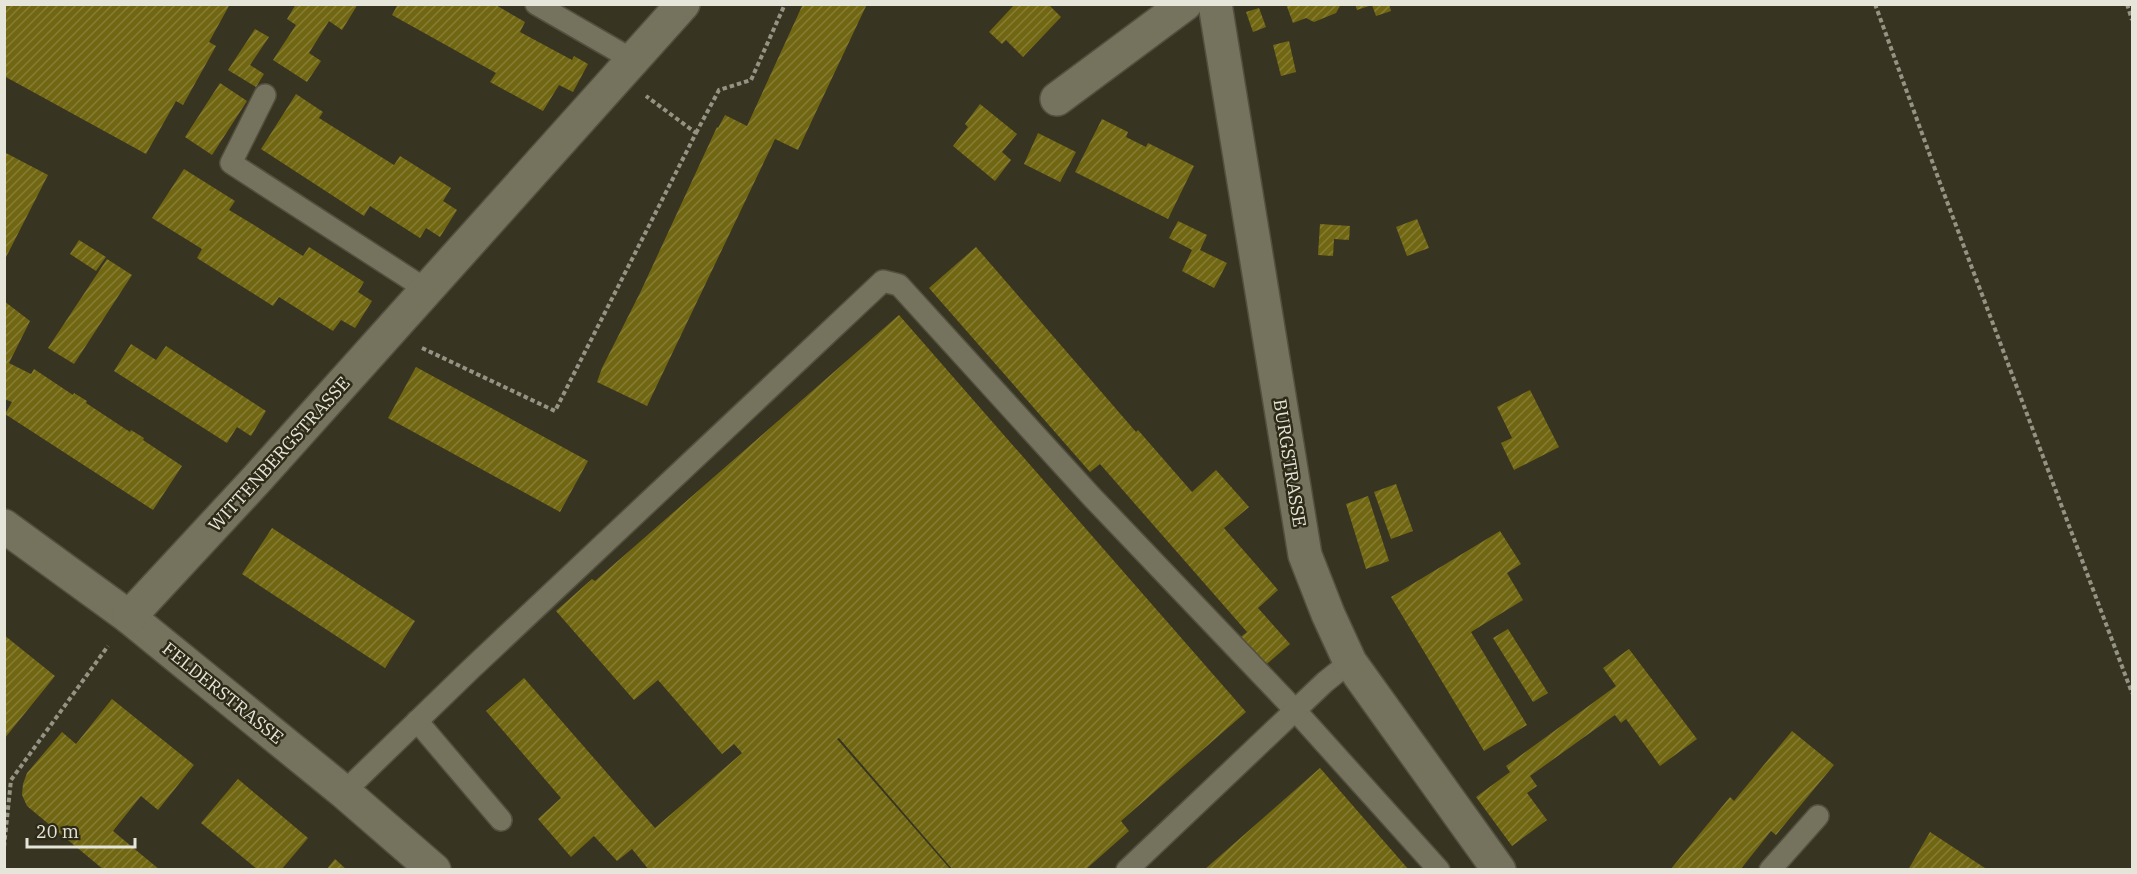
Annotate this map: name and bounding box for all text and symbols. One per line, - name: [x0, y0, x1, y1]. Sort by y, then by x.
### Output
- street label: WITTENBERGSTRASSE: [203, 372, 355, 536]
- street label: BURGSTRASSE: [1269, 397, 1311, 529]
- street label: FELDERSTRASSE: [158, 637, 288, 749]
- scale bar: [27, 811, 135, 849]
- text: 20 m: [36, 820, 79, 843]

